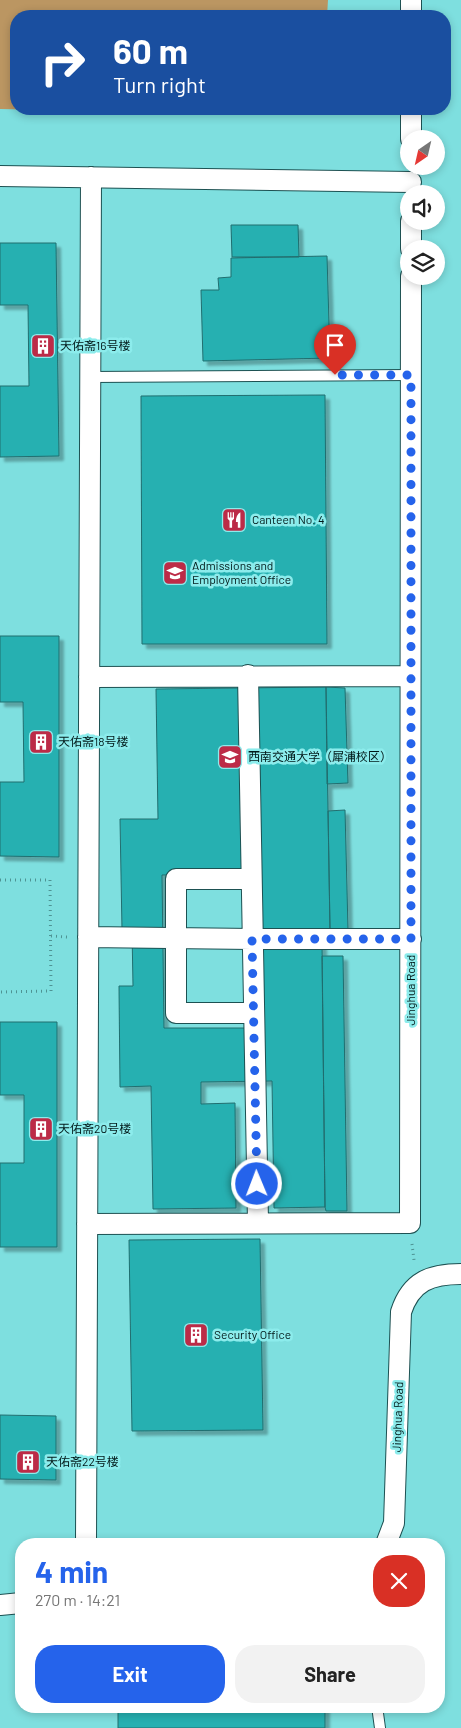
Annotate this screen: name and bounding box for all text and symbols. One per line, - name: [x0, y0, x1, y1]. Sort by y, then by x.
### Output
- text: 60 m: [113, 29, 188, 71]
- icon: right: [30, 30, 95, 95]
- text: Turn right: [113, 71, 206, 97]
- north arrow: [400, 130, 445, 175]
- map controls: [400, 130, 445, 285]
- button: sound: [400, 185, 445, 230]
- button: layers: [400, 240, 445, 285]
- pin: [314, 324, 356, 375]
- icon: arrive: [321, 331, 349, 359]
- building icon: 天佑斋16号楼: [30, 333, 56, 359]
- place label: 天佑斋16号楼: [60, 338, 130, 352]
- restaurant icon: Canteen No. 4: [221, 507, 247, 533]
- place label: Canteen No. 4: [252, 512, 325, 526]
- place label: Admissions and Employment Office: [192, 558, 291, 586]
- school or university icon: Admissions and Employment Office: [162, 560, 188, 586]
- building icon: 天佑斋18号楼: [28, 729, 54, 755]
- place label: 天佑斋18号楼: [58, 734, 128, 748]
- school or university icon: 西南交通大学（犀浦校区）: [217, 744, 243, 770]
- place label: 西南交通大学（犀浦校区）: [248, 749, 392, 763]
- street label: Jinghua Road: [403, 955, 417, 1025]
- building icon: 天佑斋20号楼: [28, 1116, 54, 1142]
- place label: 天佑斋20号楼: [58, 1121, 131, 1135]
- position arrow: [230, 1157, 282, 1209]
- building icon: Security Office: [183, 1322, 209, 1348]
- place label: Security Office: [214, 1327, 291, 1341]
- street label: Jinghua Road: [389, 1381, 405, 1453]
- building icon: 天佑斋22号楼: [15, 1449, 41, 1475]
- place label: 天佑斋22号楼: [46, 1454, 119, 1468]
- text: 4 min: [35, 1553, 108, 1589]
- button: close: [373, 1555, 425, 1607]
- text: 270 m · 14:21: [35, 1590, 120, 1609]
- button: Exit: [35, 1645, 225, 1703]
- button: Share: [235, 1645, 425, 1703]

